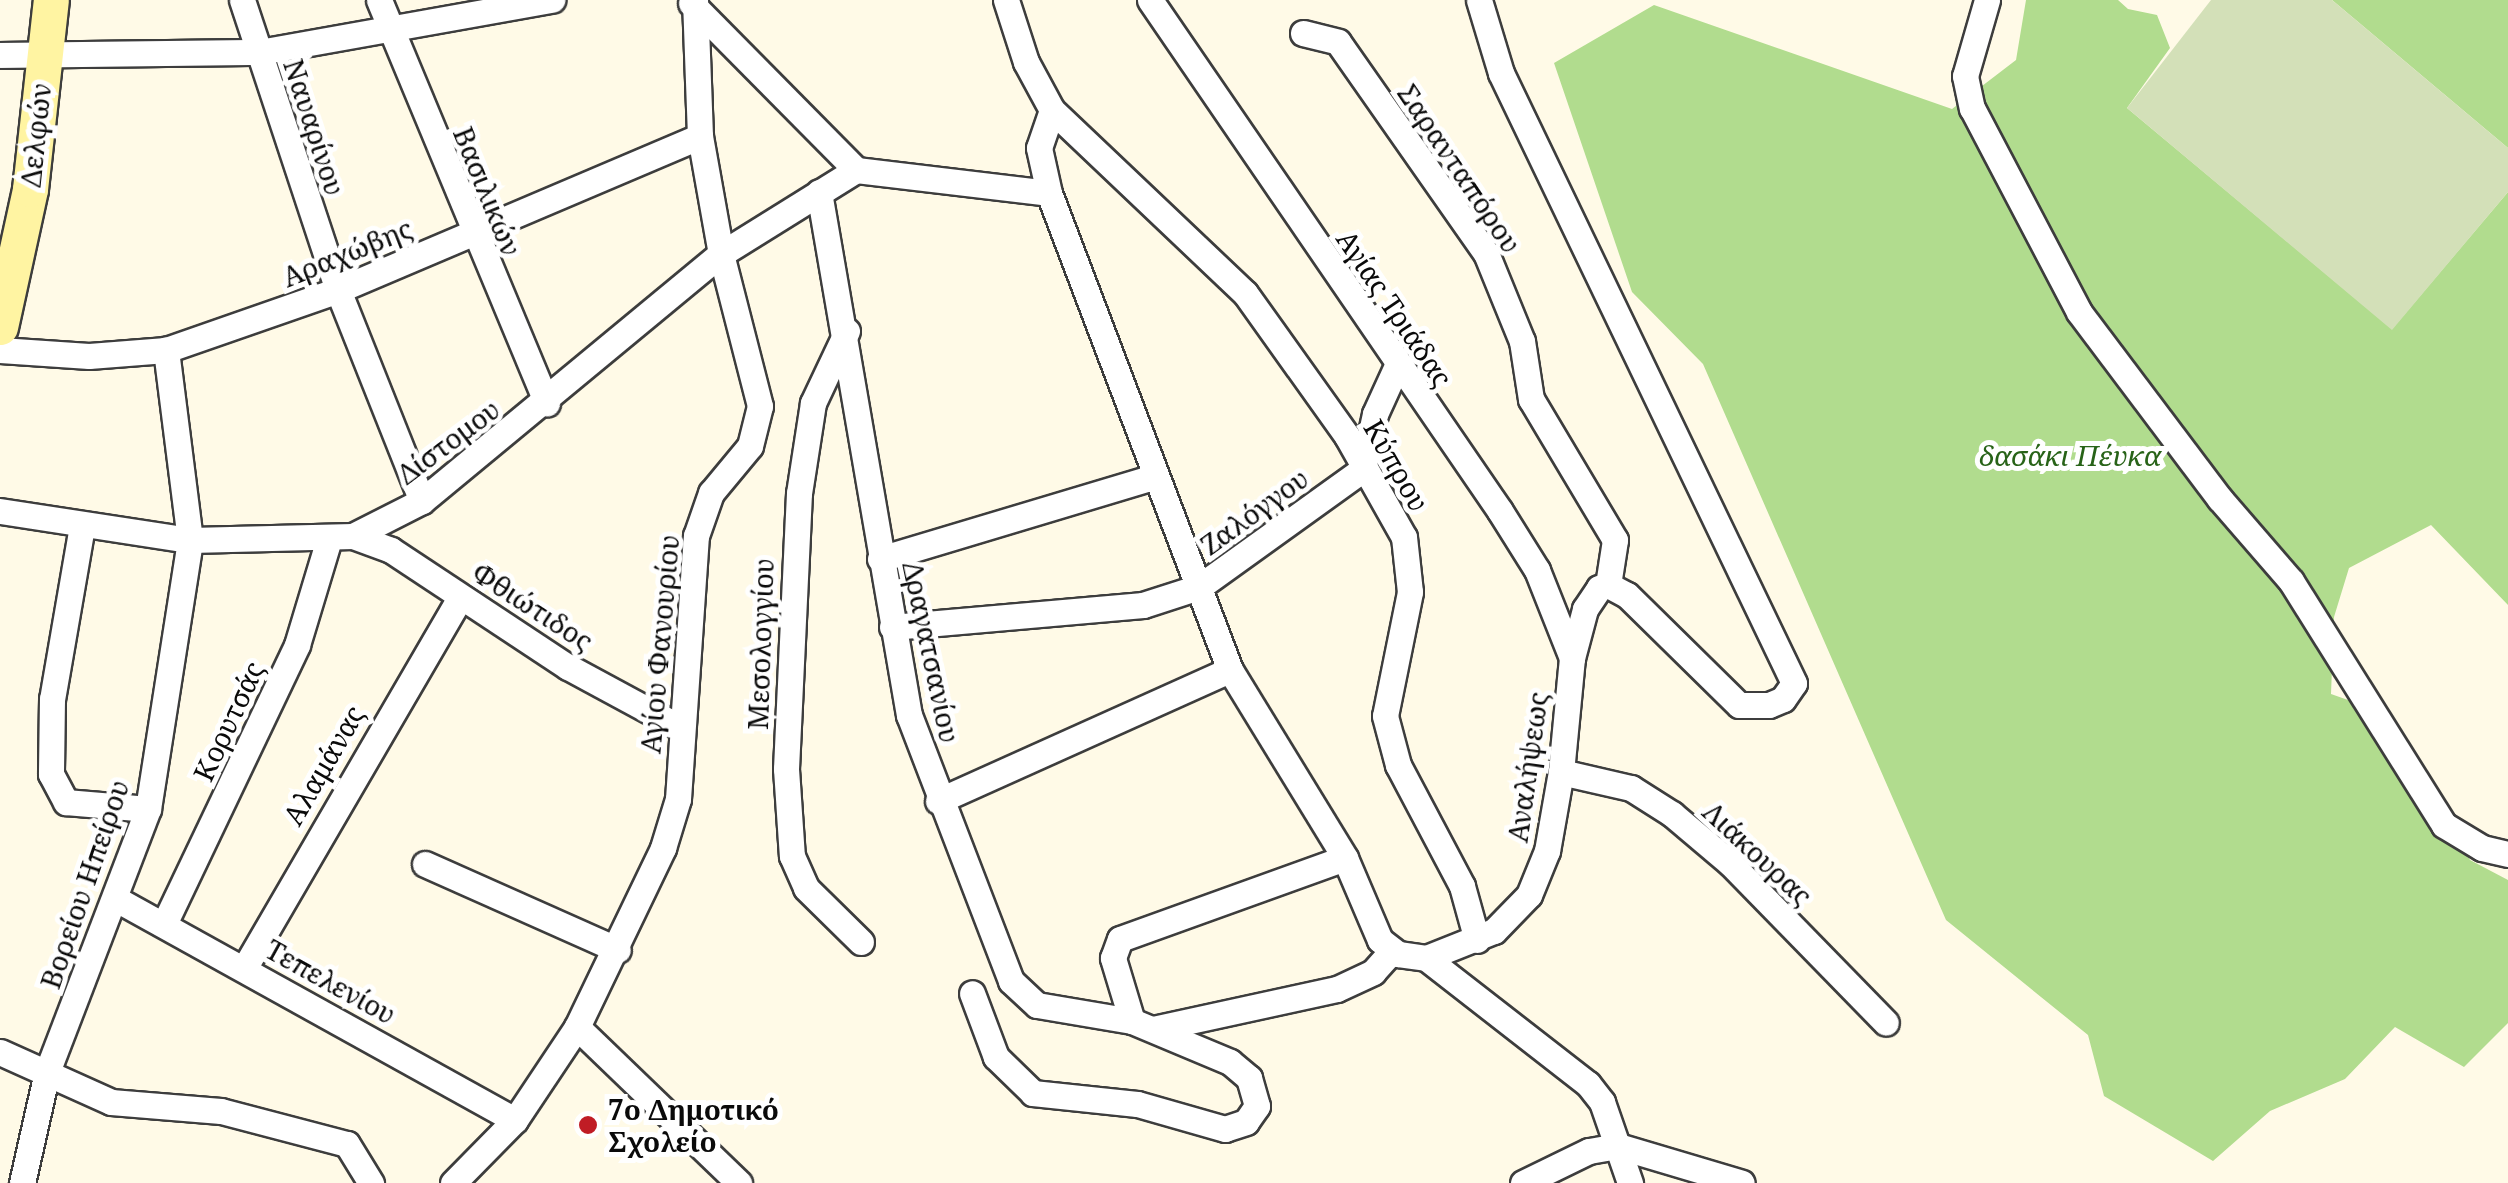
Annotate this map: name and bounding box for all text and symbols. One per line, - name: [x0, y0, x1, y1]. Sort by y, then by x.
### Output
- street label: Ναυαρίνου: [277, 55, 353, 199]
- street label: Σαρανταπόρου: [1391, 77, 1529, 259]
- street label: Δελφών: [13, 81, 57, 189]
- street label: Βασιλικών: [447, 122, 529, 260]
- street label: Αραχώβης: [277, 211, 417, 293]
- street label: Αγίας Τριάδας: [1330, 223, 1460, 393]
- street label: Δίστομου: [390, 392, 506, 490]
- street label: Κύπρου: [1357, 413, 1437, 517]
- park label: δασάκι Πέυκα: [1979, 438, 2161, 472]
- street label: Ζαλόγγου: [1194, 461, 1314, 561]
- street label: Αγίου Φανουρίου: [633, 533, 685, 755]
- street label: Φθιώτιδος: [466, 555, 600, 657]
- street label: Μεσολογγίου: [740, 558, 780, 730]
- street label: Δραγατσανίου: [896, 558, 968, 746]
- street label: Κορυτσάς: [186, 656, 270, 786]
- street label: Αναλήψεως: [1500, 690, 1554, 844]
- street label: Αλαμάνας: [275, 699, 371, 831]
- street label: Βορείου Ηπείρου: [33, 775, 135, 993]
- street label: Λιάκουρας: [1696, 794, 1820, 912]
- street label: Τεπελενίου: [260, 932, 402, 1030]
- place label: 7ο Δημοτικό Σχολείο: [608, 1092, 779, 1158]
- marker: 7ο Δημοτικό Σχολείο: [577, 1114, 599, 1136]

